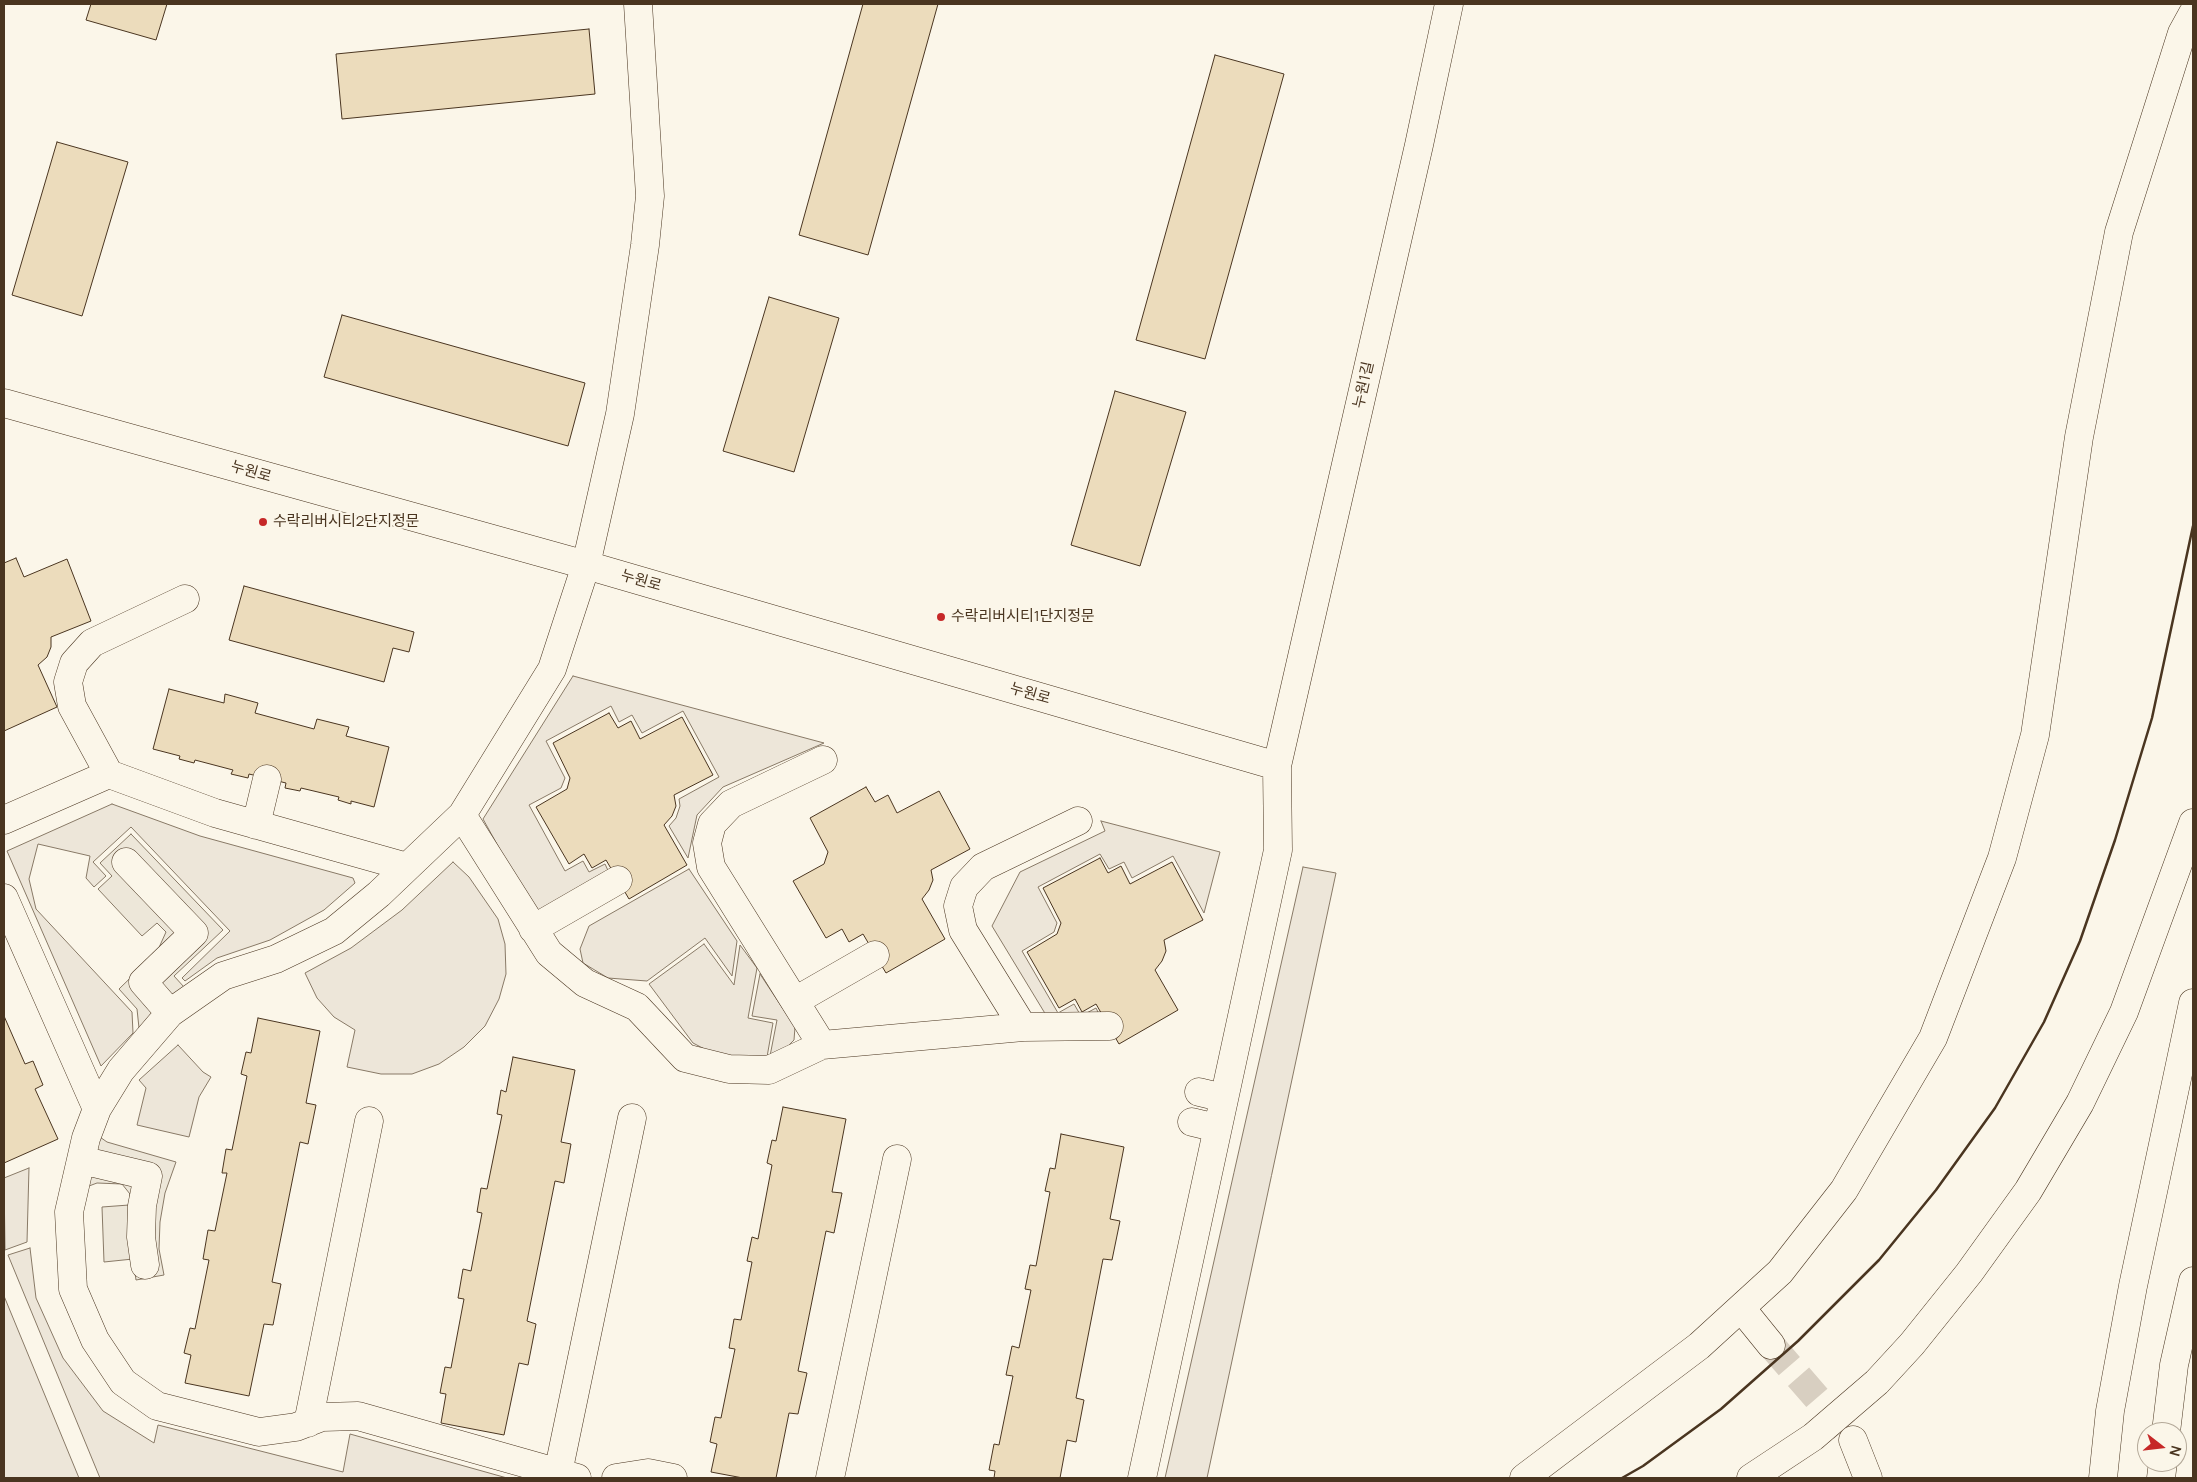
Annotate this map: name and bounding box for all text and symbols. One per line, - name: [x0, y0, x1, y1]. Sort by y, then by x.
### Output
- street label: 누원1길: [1350, 360, 1378, 410]
- street label: 누원로: [229, 458, 273, 486]
- place label: 수락리버시티2단지정문: [273, 513, 420, 531]
- marker: 수락리버시티2단지정문: [257, 516, 269, 528]
- street label: 누원로: [619, 567, 663, 595]
- place label: 수락리버시티1단지정문: [951, 608, 1095, 626]
- marker: 수락리버시티1단지정문: [935, 611, 947, 623]
- street label: 누원로: [1008, 680, 1052, 708]
- north arrow: [2137, 1422, 2187, 1472]
- text: N: [2165, 1444, 2186, 1458]

